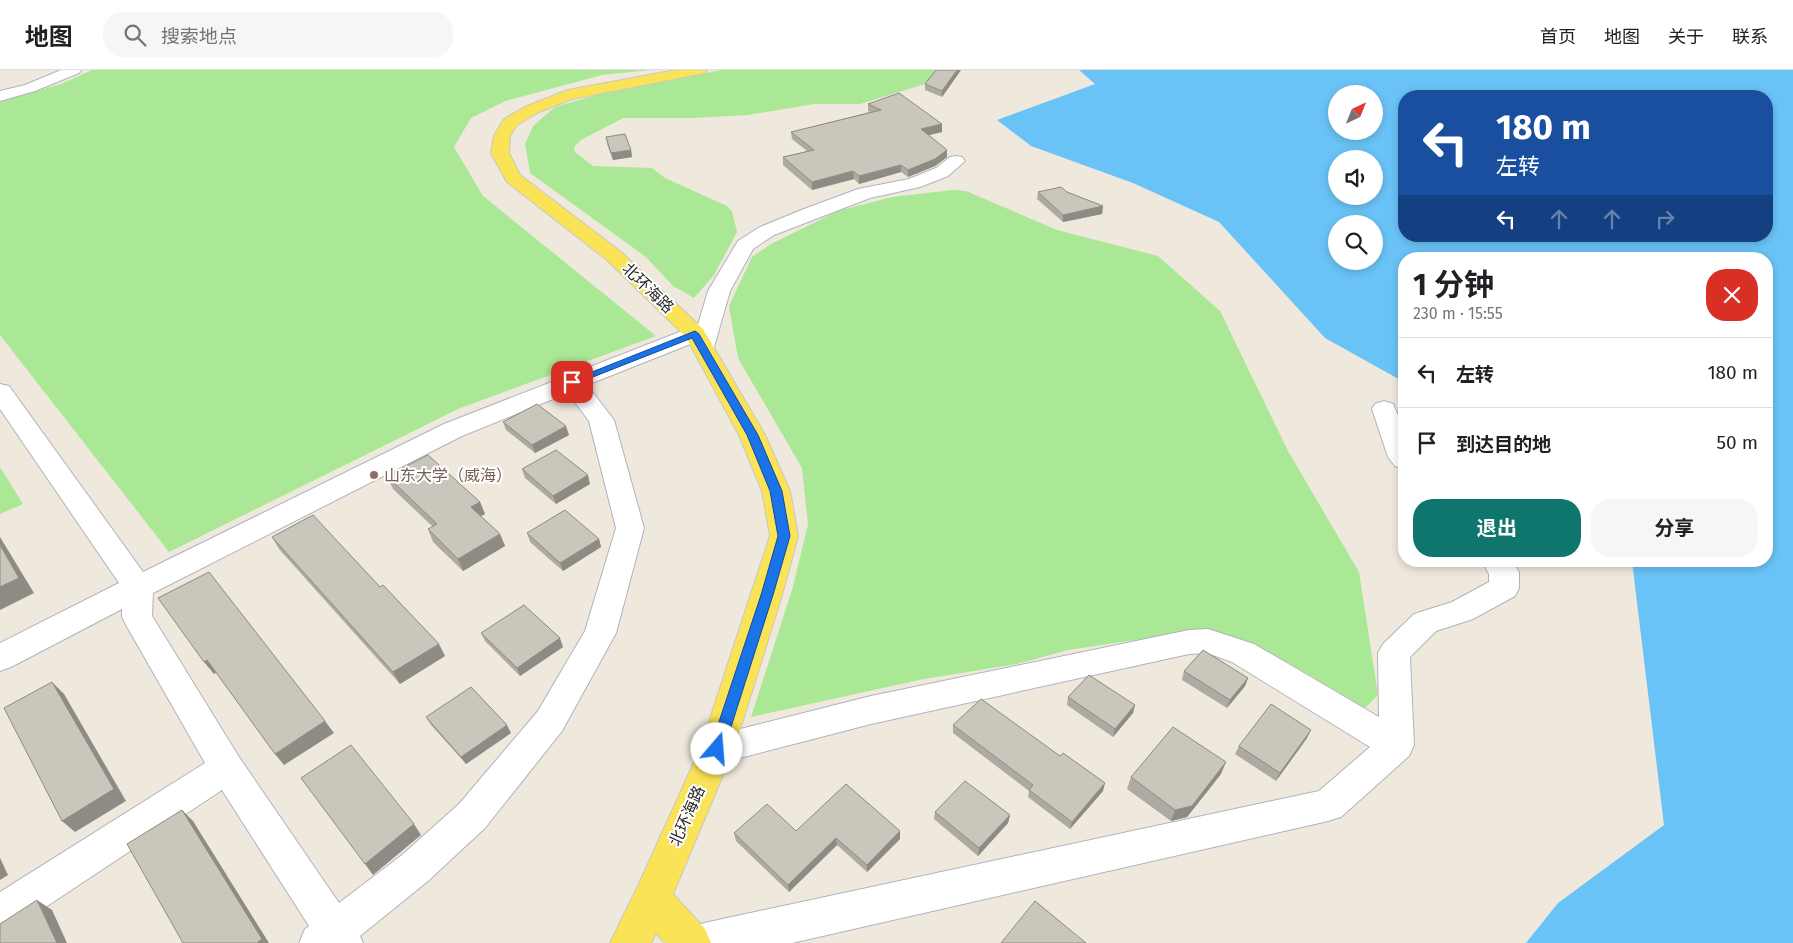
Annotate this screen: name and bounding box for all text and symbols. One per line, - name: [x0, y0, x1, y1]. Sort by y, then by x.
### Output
- search box: [103, 12, 453, 57]
- icon: search: [121, 21, 149, 49]
- text: 地图: [25, 23, 73, 51]
- text: 搜索地点: [161, 25, 237, 48]
- text: 首页: [1540, 26, 1576, 48]
- text: 地图: [1604, 26, 1640, 48]
- text: 关于: [1668, 26, 1704, 48]
- text: 联系: [1732, 26, 1768, 48]
- north arrow: [1328, 85, 1382, 140]
- map controls: [1328, 85, 1383, 270]
- text: 180 m: [1496, 106, 1591, 148]
- icon: left: [1413, 110, 1478, 175]
- button: sound: [1328, 150, 1383, 205]
- text: 左转: [1496, 153, 1540, 180]
- icon: left: [1492, 205, 1520, 233]
- icon: ahead: [1545, 205, 1573, 233]
- icon: ahead: [1598, 205, 1626, 233]
- icon: right: [1651, 205, 1679, 233]
- button: search: [1328, 215, 1383, 270]
- street label: 北环海路: [618, 259, 678, 317]
- text: 1 分钟: [1413, 267, 1494, 303]
- button: close: [1706, 269, 1758, 321]
- text: 230 m · 15:55: [1413, 304, 1503, 323]
- icon: left: [1413, 359, 1441, 387]
- pin: [551, 361, 593, 403]
- text: 180 m: [1707, 361, 1758, 384]
- text: 左转: [1456, 363, 1494, 386]
- icon: arrive: [558, 368, 586, 396]
- icon: arrive: [1413, 429, 1441, 457]
- text: 50 m: [1717, 431, 1758, 454]
- text: 到达目的地: [1456, 433, 1551, 456]
- place label: 山东大学（威海）: [384, 466, 512, 485]
- marker: 山东大学（威海）: [368, 469, 380, 481]
- button: 退出: [1413, 499, 1581, 557]
- button: 分享: [1591, 499, 1758, 557]
- position arrow: [690, 722, 742, 774]
- street label: 北环海路: [665, 783, 709, 849]

